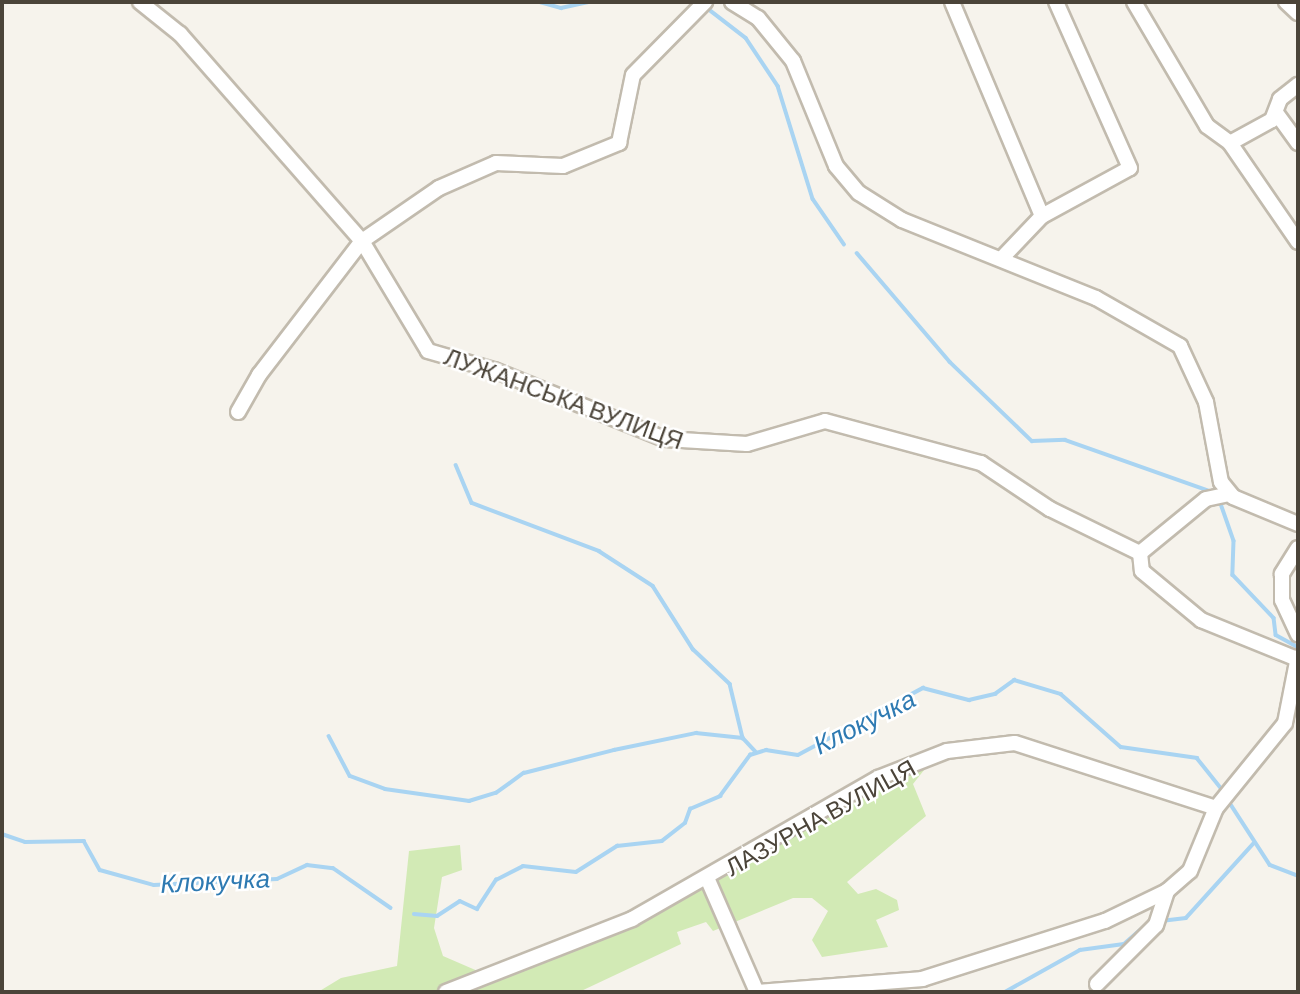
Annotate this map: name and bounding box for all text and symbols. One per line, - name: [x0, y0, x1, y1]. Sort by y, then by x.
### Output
- street label: ЛУЖАНСЬКА ВУЛИЦЯ: [441, 341, 687, 455]
- water label: Клокучка: [808, 682, 920, 760]
- street label: ЛАЗУРНА ВУЛИЦЯ: [720, 753, 920, 881]
- water label: Клокучка: [159, 862, 271, 898]

